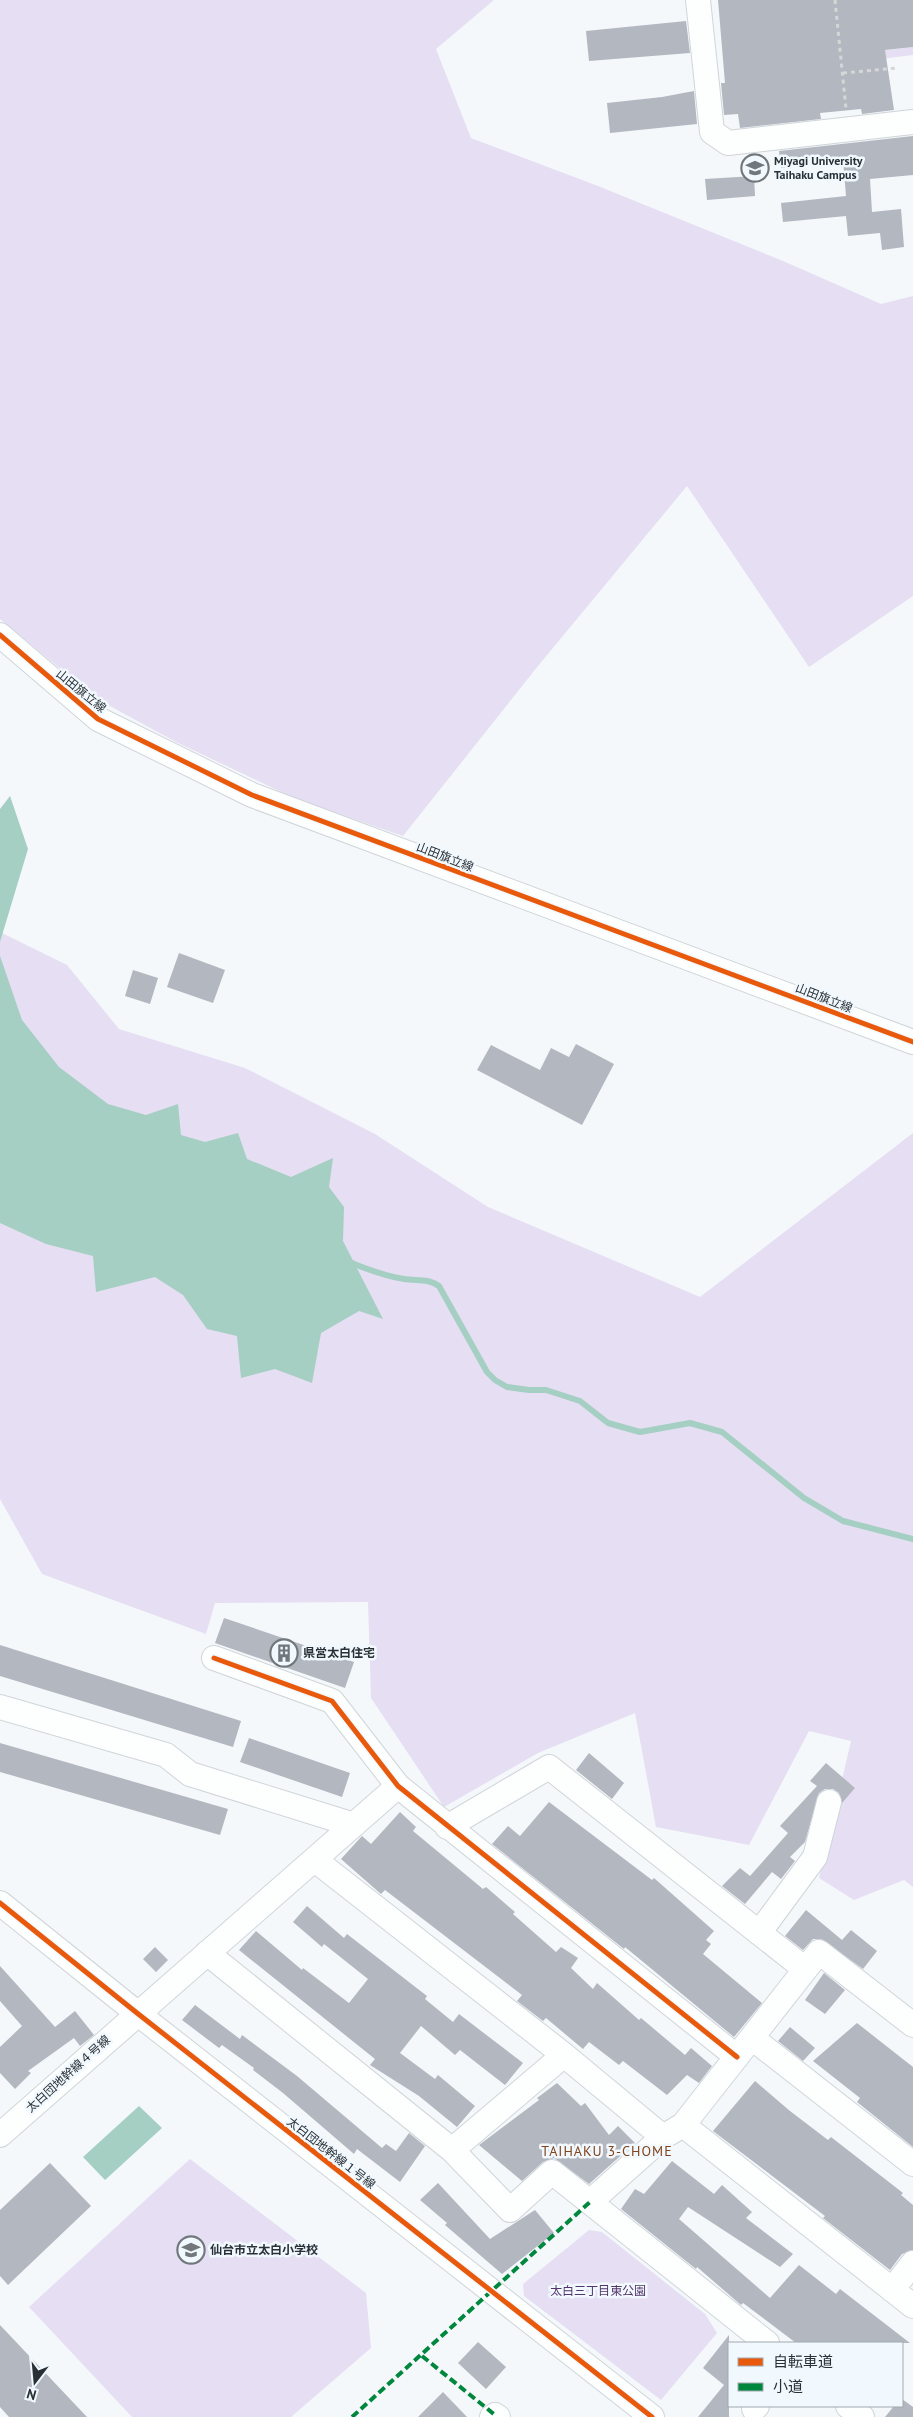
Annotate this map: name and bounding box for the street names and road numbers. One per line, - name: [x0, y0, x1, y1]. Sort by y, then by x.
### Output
- street label: 山田旗立線: [53, 666, 109, 715]
- street label: 山田旗立線: [414, 839, 476, 874]
- street label: 山田旗立線: [793, 980, 855, 1015]
- street label: 太白団地幹線４号線: [23, 2032, 113, 2115]
- street label: 太白団地幹線１号線: [284, 2113, 378, 2192]

